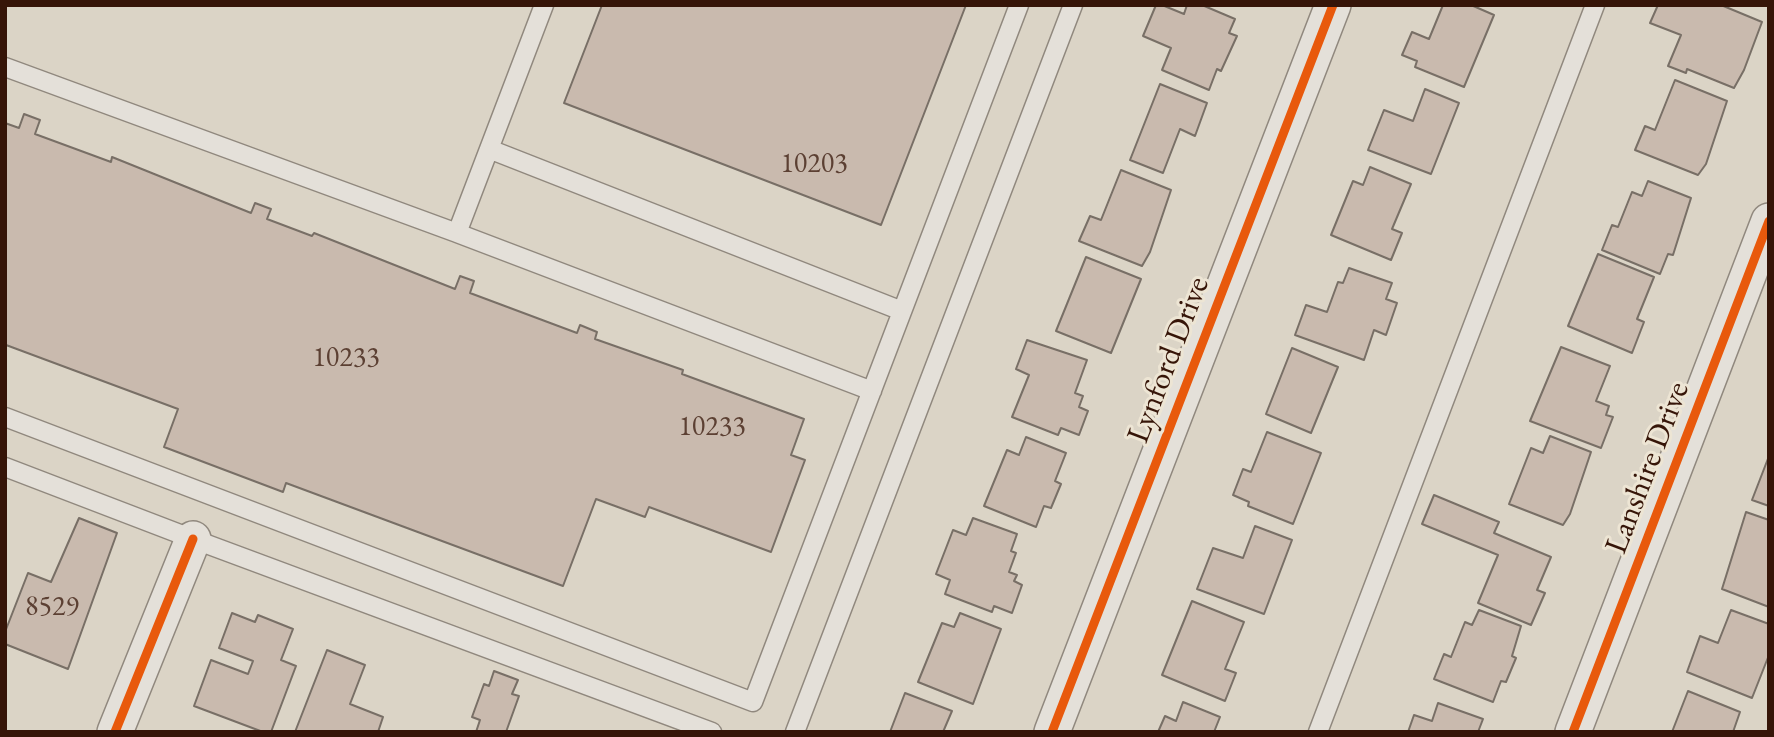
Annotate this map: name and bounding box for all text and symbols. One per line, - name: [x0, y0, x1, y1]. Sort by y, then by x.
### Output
- house number: 10203: [780, 147, 848, 181]
- street label: Lynford Drive: [1120, 272, 1218, 448]
- house number: 10233: [312, 341, 380, 375]
- street label: Lanshire Drive: [1598, 377, 1698, 559]
- house number: 10233: [678, 410, 746, 444]
- house number: 8529: [25, 590, 79, 624]

